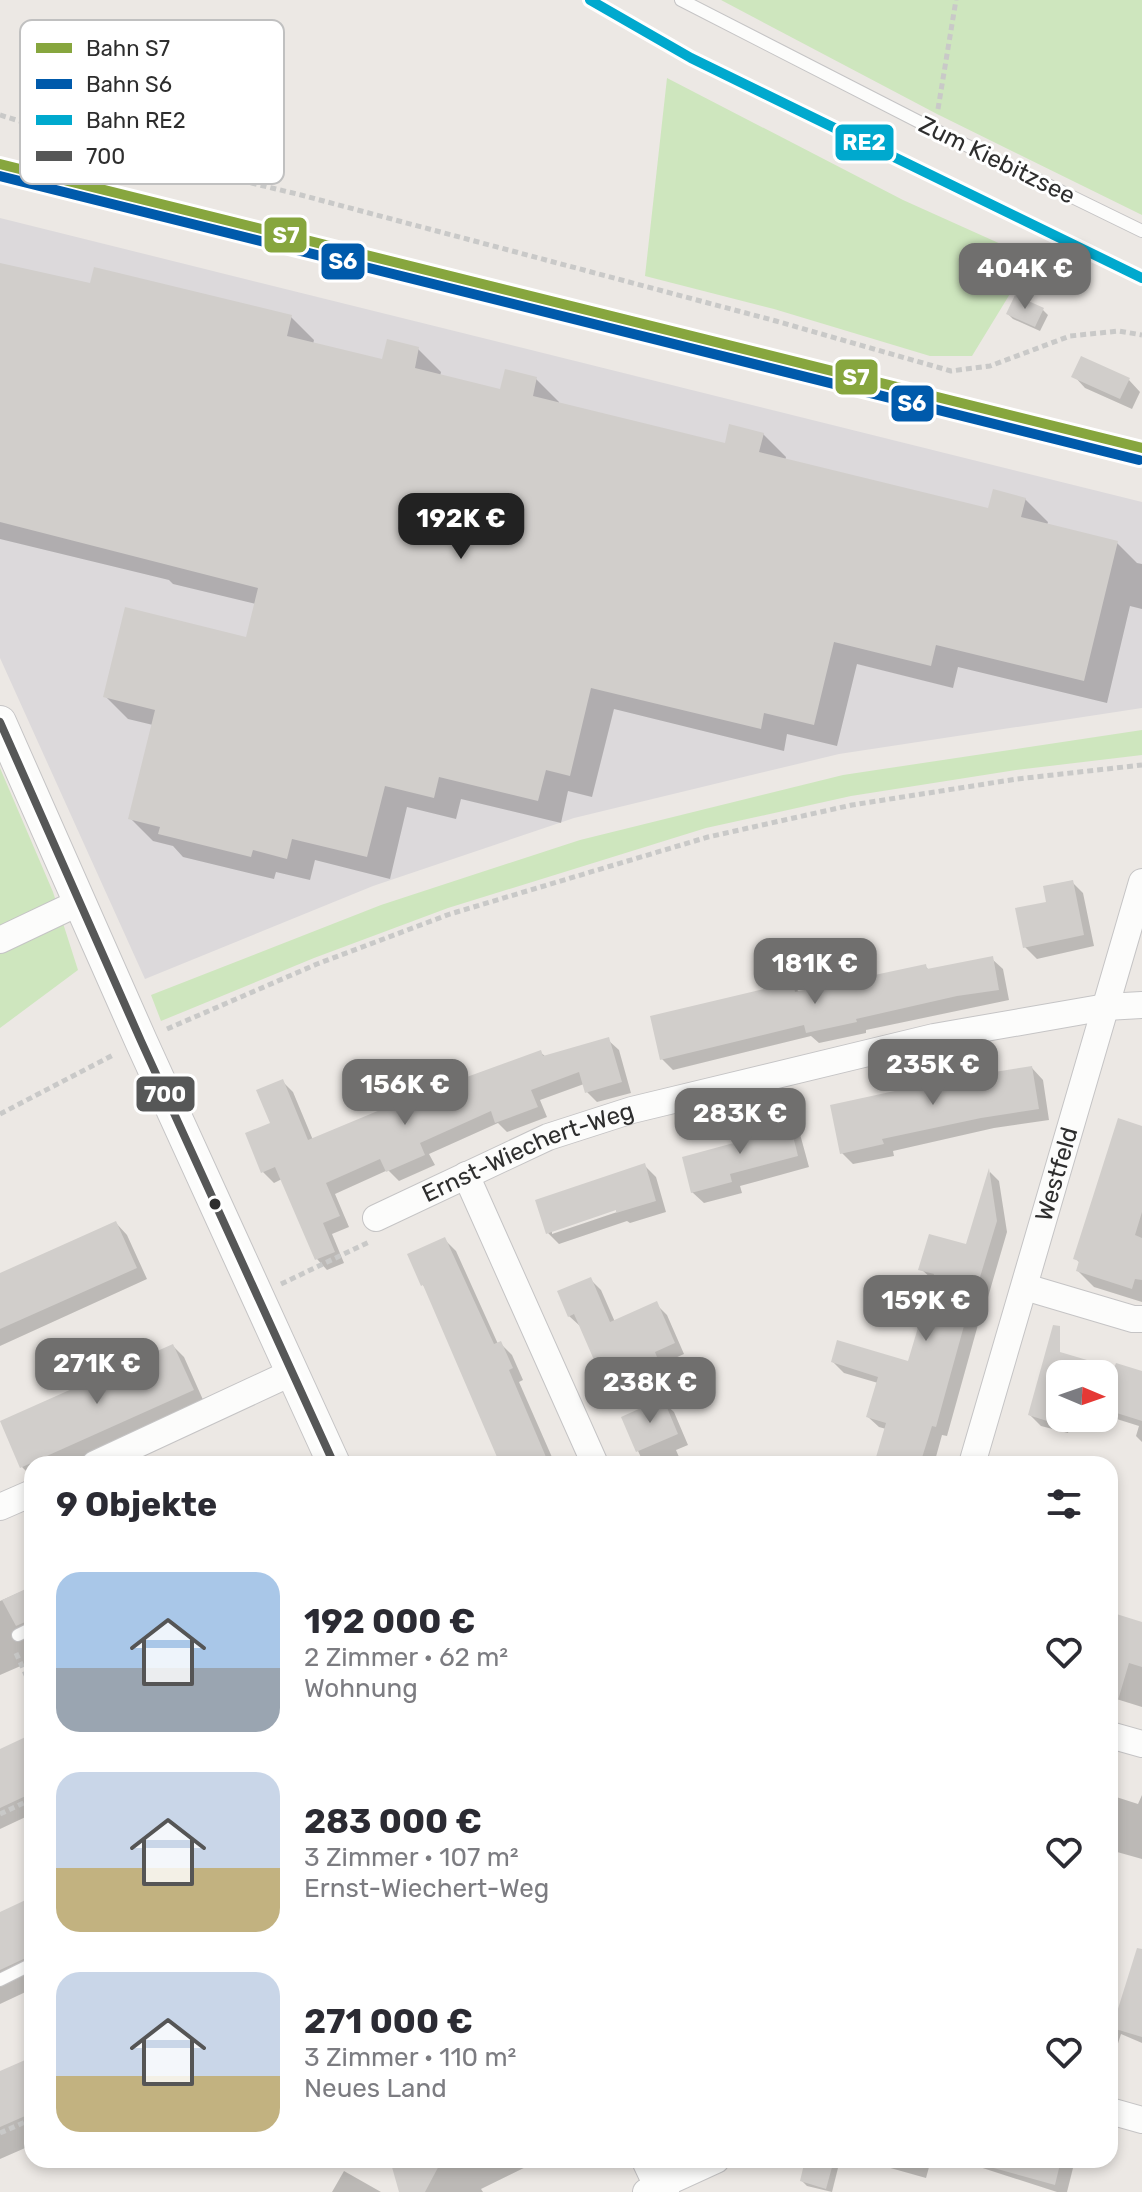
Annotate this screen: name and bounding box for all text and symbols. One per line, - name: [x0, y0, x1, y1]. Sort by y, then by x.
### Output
- legend: [20, 20, 284, 184]
- text: Bahn S7: [86, 35, 170, 62]
- text: Bahn S6: [86, 71, 172, 98]
- text: Bahn RE2: [86, 107, 186, 134]
- street label: Zum Kiebitzsee: [914, 110, 1080, 210]
- line badge: RE2: [834, 123, 895, 162]
- text: RE2: [842, 129, 886, 156]
- text: 700: [86, 143, 125, 170]
- line badge: S7: [263, 216, 308, 254]
- text: S7: [272, 222, 300, 249]
- line badge: S6: [320, 242, 366, 281]
- pin: 404K €: [960, 243, 1090, 311]
- text: S6: [329, 248, 357, 275]
- text: 404K €: [977, 253, 1073, 284]
- line badge: S7: [834, 358, 879, 396]
- text: S7: [842, 364, 870, 391]
- line badge: S6: [890, 384, 935, 423]
- text: S6: [898, 390, 926, 417]
- pin: 192K €: [396, 493, 526, 561]
- text: 192K €: [416, 503, 506, 534]
- pin: 181K €: [750, 938, 880, 1006]
- text: 181K €: [772, 948, 858, 979]
- pin: 235K €: [868, 1039, 998, 1107]
- text: 235K €: [886, 1049, 980, 1080]
- pin: 156K €: [340, 1059, 470, 1127]
- text: 156K €: [360, 1069, 450, 1100]
- line badge: 700: [135, 1075, 196, 1113]
- text: 700: [144, 1081, 186, 1108]
- pin: 283K €: [675, 1088, 805, 1156]
- street label: Ernst-Wiechert-Weg: [418, 1096, 637, 1208]
- text: 283K €: [693, 1098, 787, 1129]
- street label: Westfeld: [1030, 1124, 1084, 1224]
- unlabelled marker: [207, 1196, 223, 1212]
- pin: 159K €: [861, 1275, 991, 1343]
- text: 159K €: [881, 1285, 971, 1316]
- pin: 271K €: [32, 1338, 162, 1406]
- text: 271K €: [53, 1348, 141, 1379]
- pin: 238K €: [585, 1357, 715, 1425]
- north arrow: [1046, 1360, 1118, 1432]
- map controls: [1046, 1360, 1118, 1432]
- text: 238K €: [603, 1367, 697, 1398]
- icon: filters: [1042, 1482, 1086, 1526]
- text: 9 Objekte: [56, 1484, 217, 1525]
- text: 192 000 €: [304, 1601, 475, 1642]
- icon: home: [120, 1604, 216, 1700]
- icon: heart: [1042, 1630, 1086, 1674]
- text: 2 Zimmer · 62 m²: [304, 1642, 508, 1673]
- text: Wohnung: [304, 1673, 418, 1704]
- text: 283 000 €: [304, 1801, 482, 1842]
- icon: home: [120, 1804, 216, 1900]
- icon: heart: [1042, 1830, 1086, 1874]
- text: 3 Zimmer · 107 m²: [304, 1842, 519, 1873]
- text: Ernst-Wiechert-Weg: [304, 1873, 549, 1904]
- text: 271 000 €: [304, 2001, 473, 2042]
- icon: home: [120, 2004, 216, 2100]
- icon: heart: [1042, 2030, 1086, 2074]
- text: 3 Zimmer · 110 m²: [304, 2042, 516, 2073]
- text: Neues Land: [304, 2073, 447, 2104]

